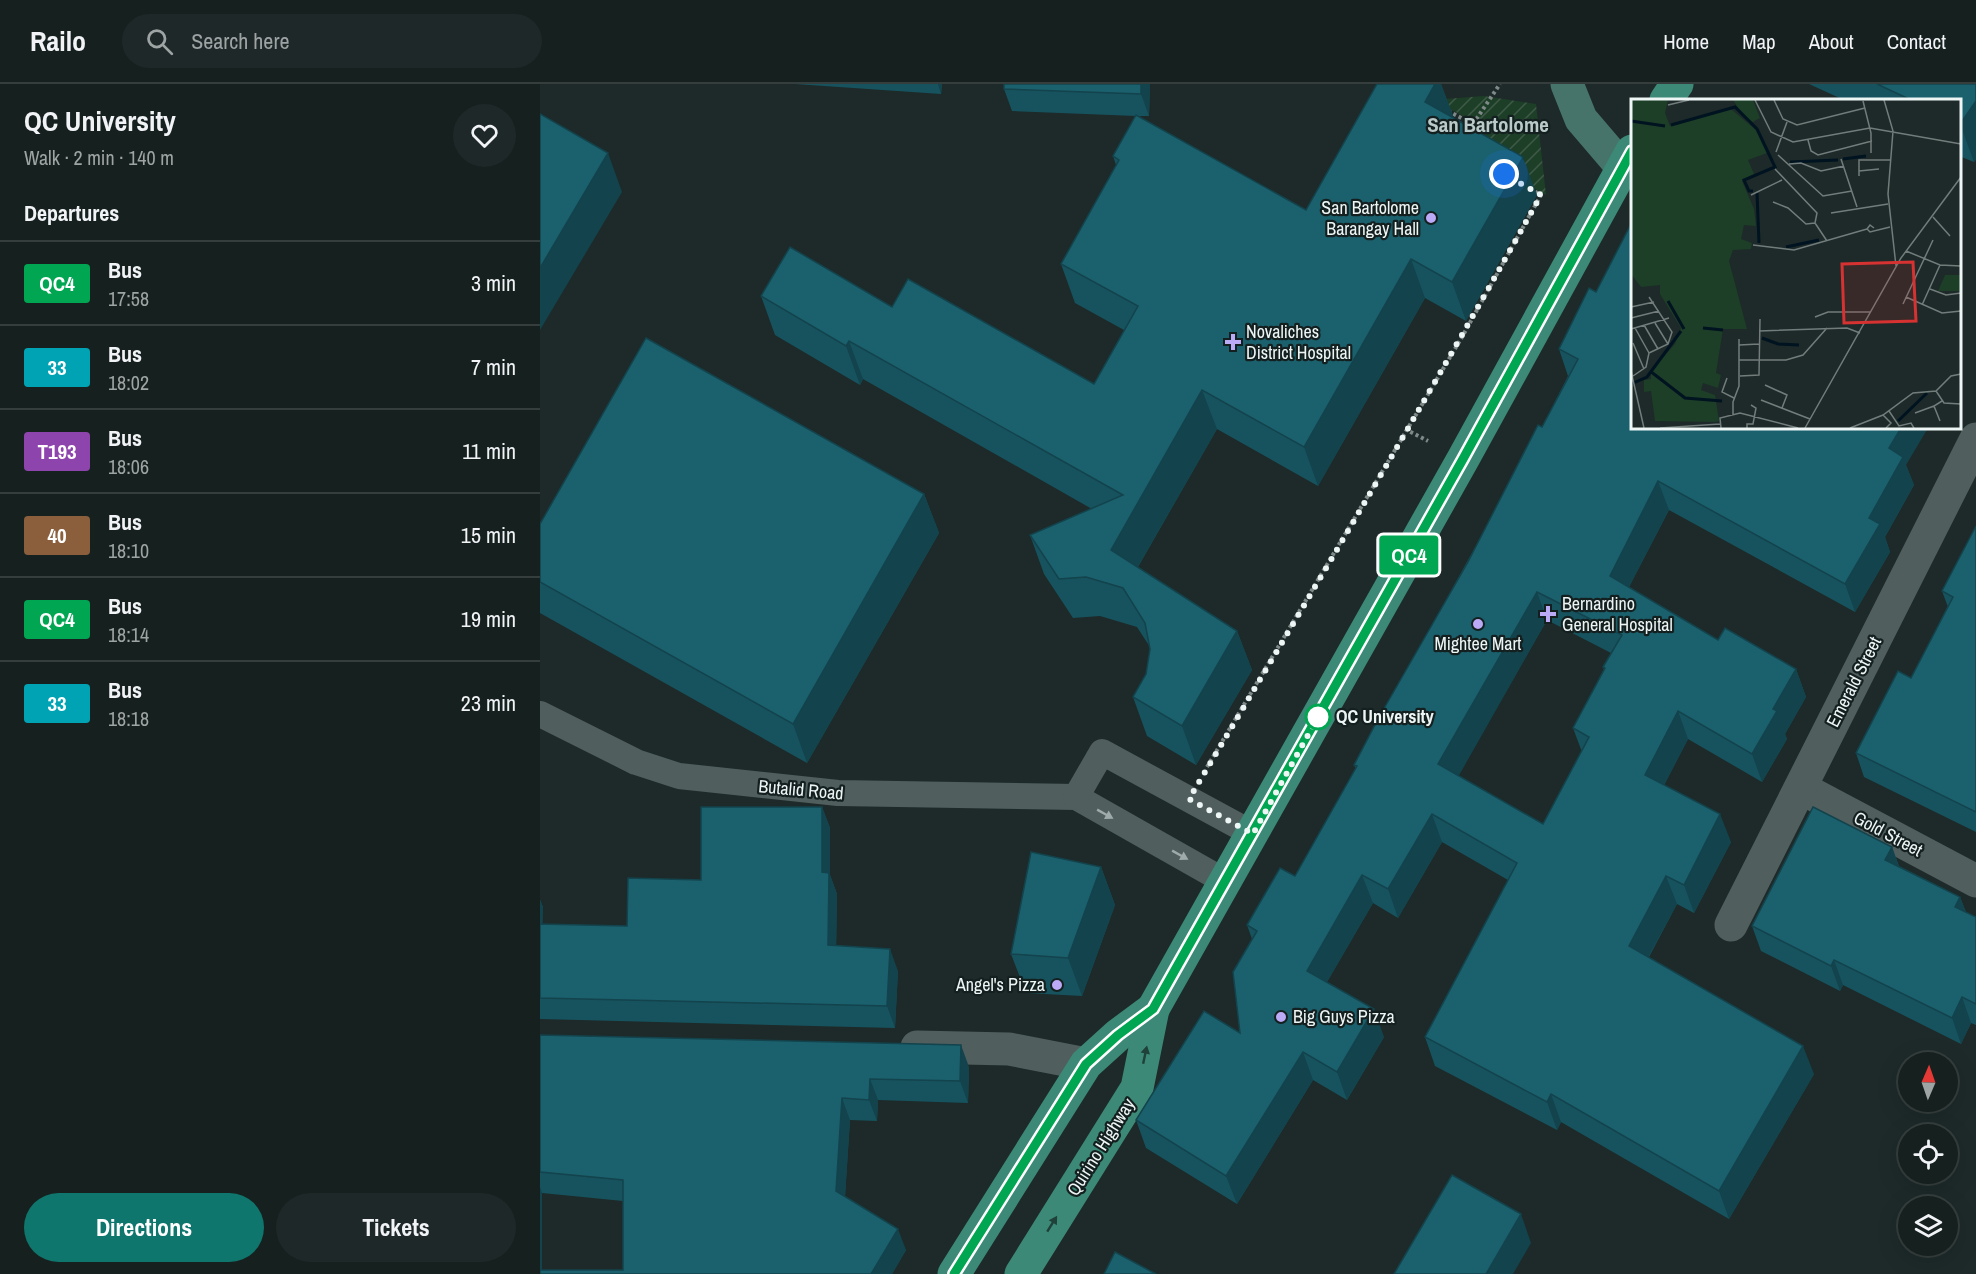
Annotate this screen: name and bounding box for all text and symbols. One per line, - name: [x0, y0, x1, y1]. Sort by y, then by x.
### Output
- search box: [122, 14, 542, 68]
- text: Railo: [30, 22, 86, 60]
- icon: search: [143, 25, 176, 58]
- text: Search here: [191, 26, 289, 56]
- text: Home: [1663, 27, 1709, 56]
- text: Map: [1742, 27, 1776, 56]
- text: About: [1809, 27, 1854, 56]
- text: Contact: [1887, 27, 1946, 56]
- inset map: [1631, 99, 1961, 429]
- text: QC University: [24, 102, 176, 140]
- button: heart: [453, 104, 516, 167]
- district label: San Bartolome: [1427, 110, 1549, 139]
- text: Walk · 2 min · 140 m: [24, 144, 174, 171]
- your location: [1489, 159, 1519, 189]
- place label: San Bartolome Barangay Hall: [1321, 195, 1419, 241]
- text: Departures: [24, 198, 119, 228]
- marker: San Bartolome Barangay Hall: [1424, 211, 1438, 225]
- text: Bus: [108, 255, 142, 285]
- text: 3 min: [471, 268, 516, 298]
- text: QC4: [39, 269, 75, 298]
- text: 17:58: [108, 285, 149, 312]
- place label: Novaliches District Hospital: [1246, 319, 1351, 365]
- marker: Novaliches District Hospital: [1224, 333, 1242, 351]
- text: Bus: [108, 339, 142, 369]
- text: 7 min: [471, 352, 516, 382]
- text: 33: [47, 353, 67, 382]
- text: 18:02: [108, 369, 149, 396]
- text: Bus: [108, 423, 142, 453]
- text: 11 min: [462, 436, 516, 466]
- text: T193: [37, 437, 77, 466]
- text: 18:06: [108, 453, 149, 480]
- text: Bus: [108, 507, 142, 537]
- text: 15 min: [461, 520, 516, 550]
- text: 40: [47, 521, 67, 550]
- line badge: QC4: [1374, 536, 1444, 574]
- text: 18:10: [108, 537, 149, 564]
- text: QC4: [1391, 541, 1427, 570]
- text: Bus: [108, 591, 142, 621]
- place label: Bernardino General Hospital: [1562, 591, 1673, 637]
- text: 19 min: [461, 604, 516, 634]
- text: QC4: [39, 605, 75, 634]
- marker: Bernardino General Hospital: [1539, 605, 1557, 623]
- marker: Mightee Mart: [1471, 617, 1485, 631]
- text: 18:14: [108, 621, 149, 648]
- place label: Mightee Mart: [1435, 631, 1521, 656]
- street label: Emerald Street: [1820, 632, 1887, 731]
- text: Bus: [108, 675, 142, 705]
- text: 23 min: [461, 688, 516, 718]
- text: 33: [47, 689, 67, 718]
- marker: QC University: [1305, 704, 1331, 730]
- place label: QC University: [1336, 704, 1434, 729]
- text: 18:18: [108, 705, 149, 732]
- street label: Butalid Road: [757, 773, 845, 806]
- street label: Gold Street: [1849, 805, 1927, 862]
- one-way arrow: [1096, 808, 1113, 818]
- one-way arrow: [1172, 850, 1188, 861]
- place label: Angel's Pizza: [955, 972, 1045, 997]
- marker: Angel's Pizza: [1050, 978, 1064, 992]
- place label: Big Guys Pizza: [1293, 1004, 1395, 1029]
- marker: Big Guys Pizza: [1274, 1010, 1288, 1024]
- one-way arrow: [1141, 1045, 1150, 1064]
- north arrow: [1898, 1052, 1958, 1112]
- map controls: [1898, 1052, 1958, 1256]
- street label: Quirino Highway: [1061, 1093, 1141, 1200]
- button: locate: [1898, 1124, 1958, 1184]
- button: Directions: [24, 1193, 264, 1262]
- button: Tickets: [276, 1193, 516, 1262]
- button: layers: [1898, 1196, 1958, 1256]
- one-way arrow: [1047, 1216, 1058, 1232]

